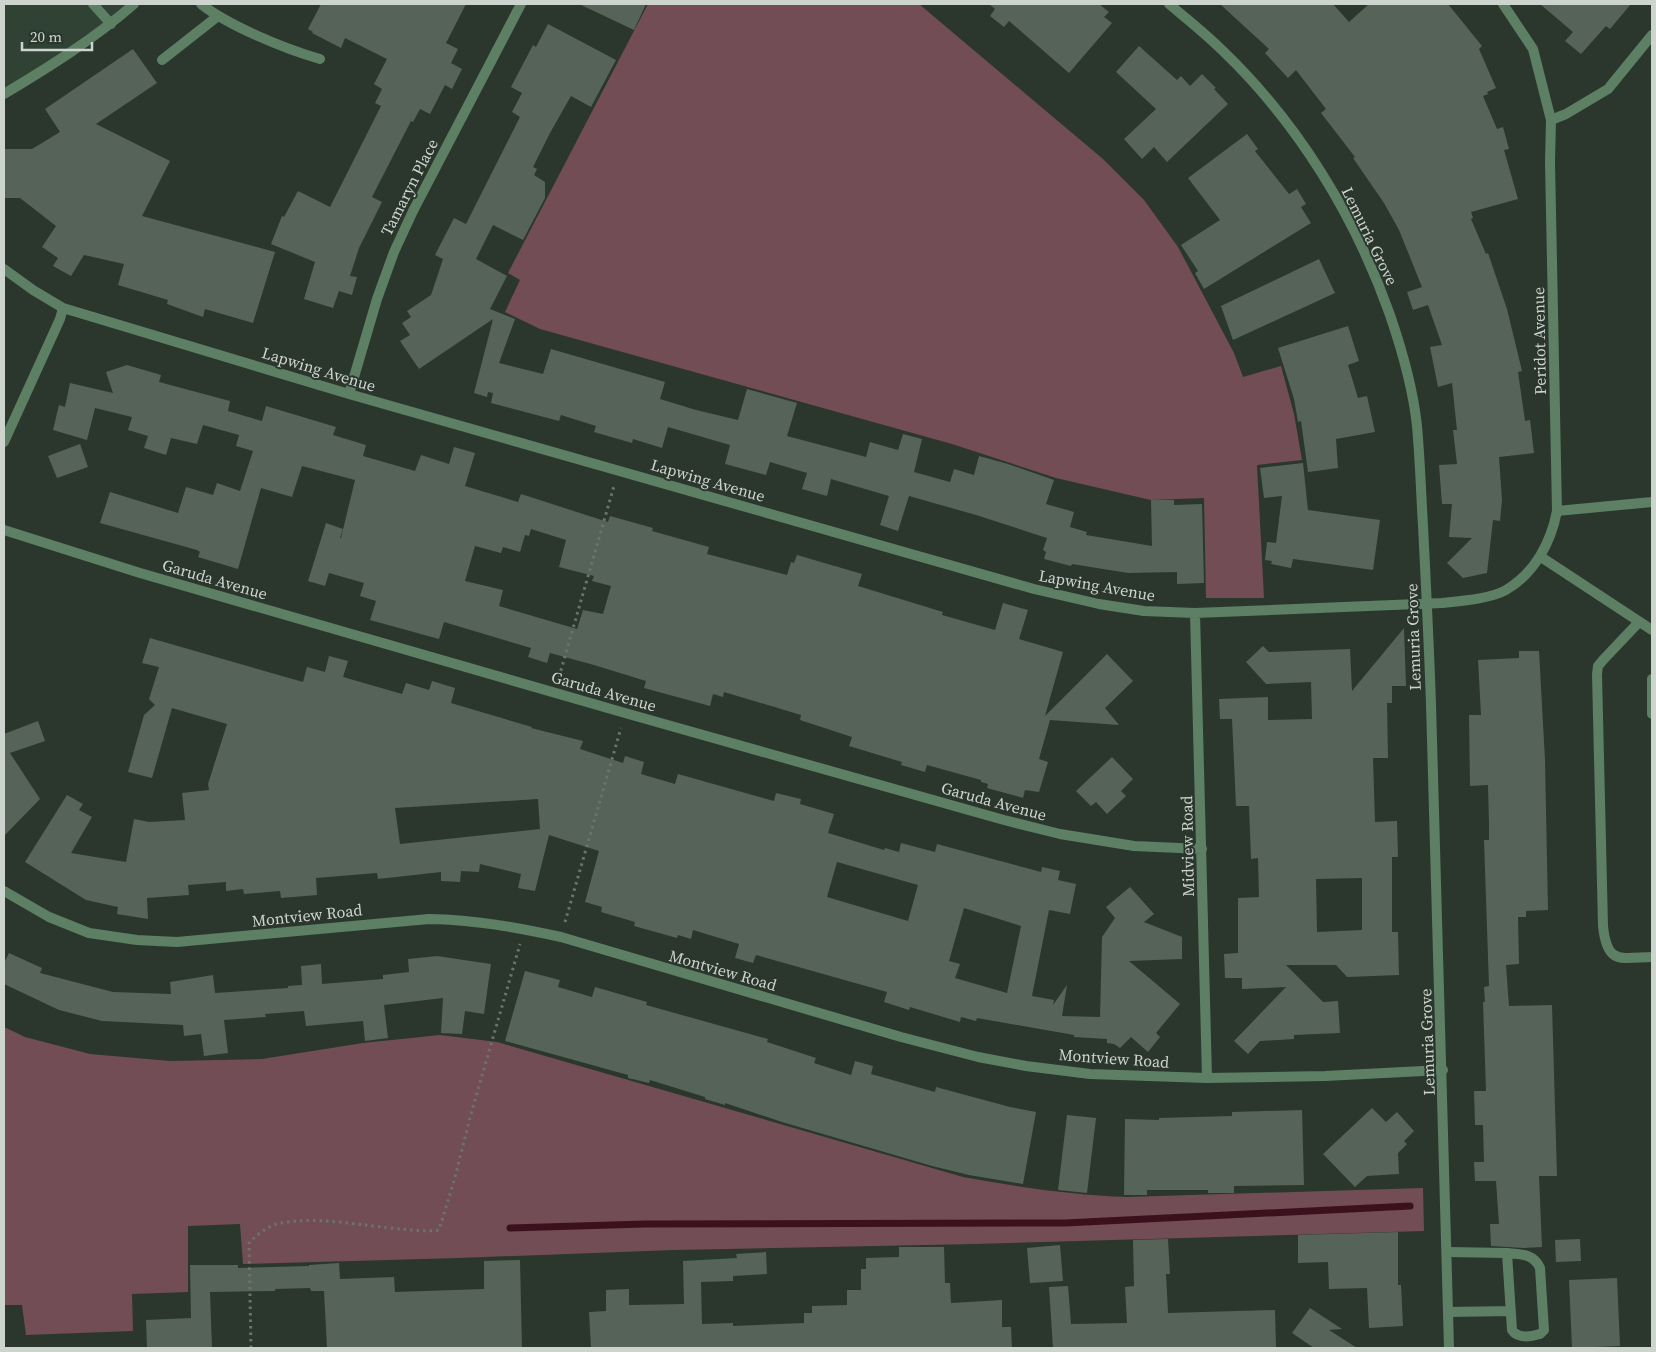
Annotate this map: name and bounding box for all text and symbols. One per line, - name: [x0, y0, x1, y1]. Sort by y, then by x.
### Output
- scale bar: [22, 20, 92, 52]
- text: 20 m: [30, 26, 62, 47]
- street label: Tamaryn Place: [375, 135, 443, 239]
- street label: Lemuria Grove: [1337, 183, 1403, 289]
- street label: Peridot Avenue: [1527, 287, 1551, 395]
- street label: Lapwing Avenue: [259, 341, 379, 397]
- street label: Lapwing Avenue: [648, 453, 768, 507]
- street label: Garuda Avenue: [160, 554, 270, 604]
- street label: Lapwing Avenue: [1037, 564, 1157, 606]
- street label: Lemuria Grove: [1400, 583, 1426, 691]
- street label: Garuda Avenue: [549, 666, 659, 716]
- street label: Garuda Avenue: [939, 776, 1049, 826]
- street label: Midview Road: [1175, 795, 1199, 897]
- street label: Montview Road: [251, 898, 363, 932]
- street label: Montview Road: [667, 944, 779, 996]
- street label: Lemuria Grove: [1414, 988, 1440, 1096]
- street label: Montview Road: [1058, 1043, 1170, 1073]

